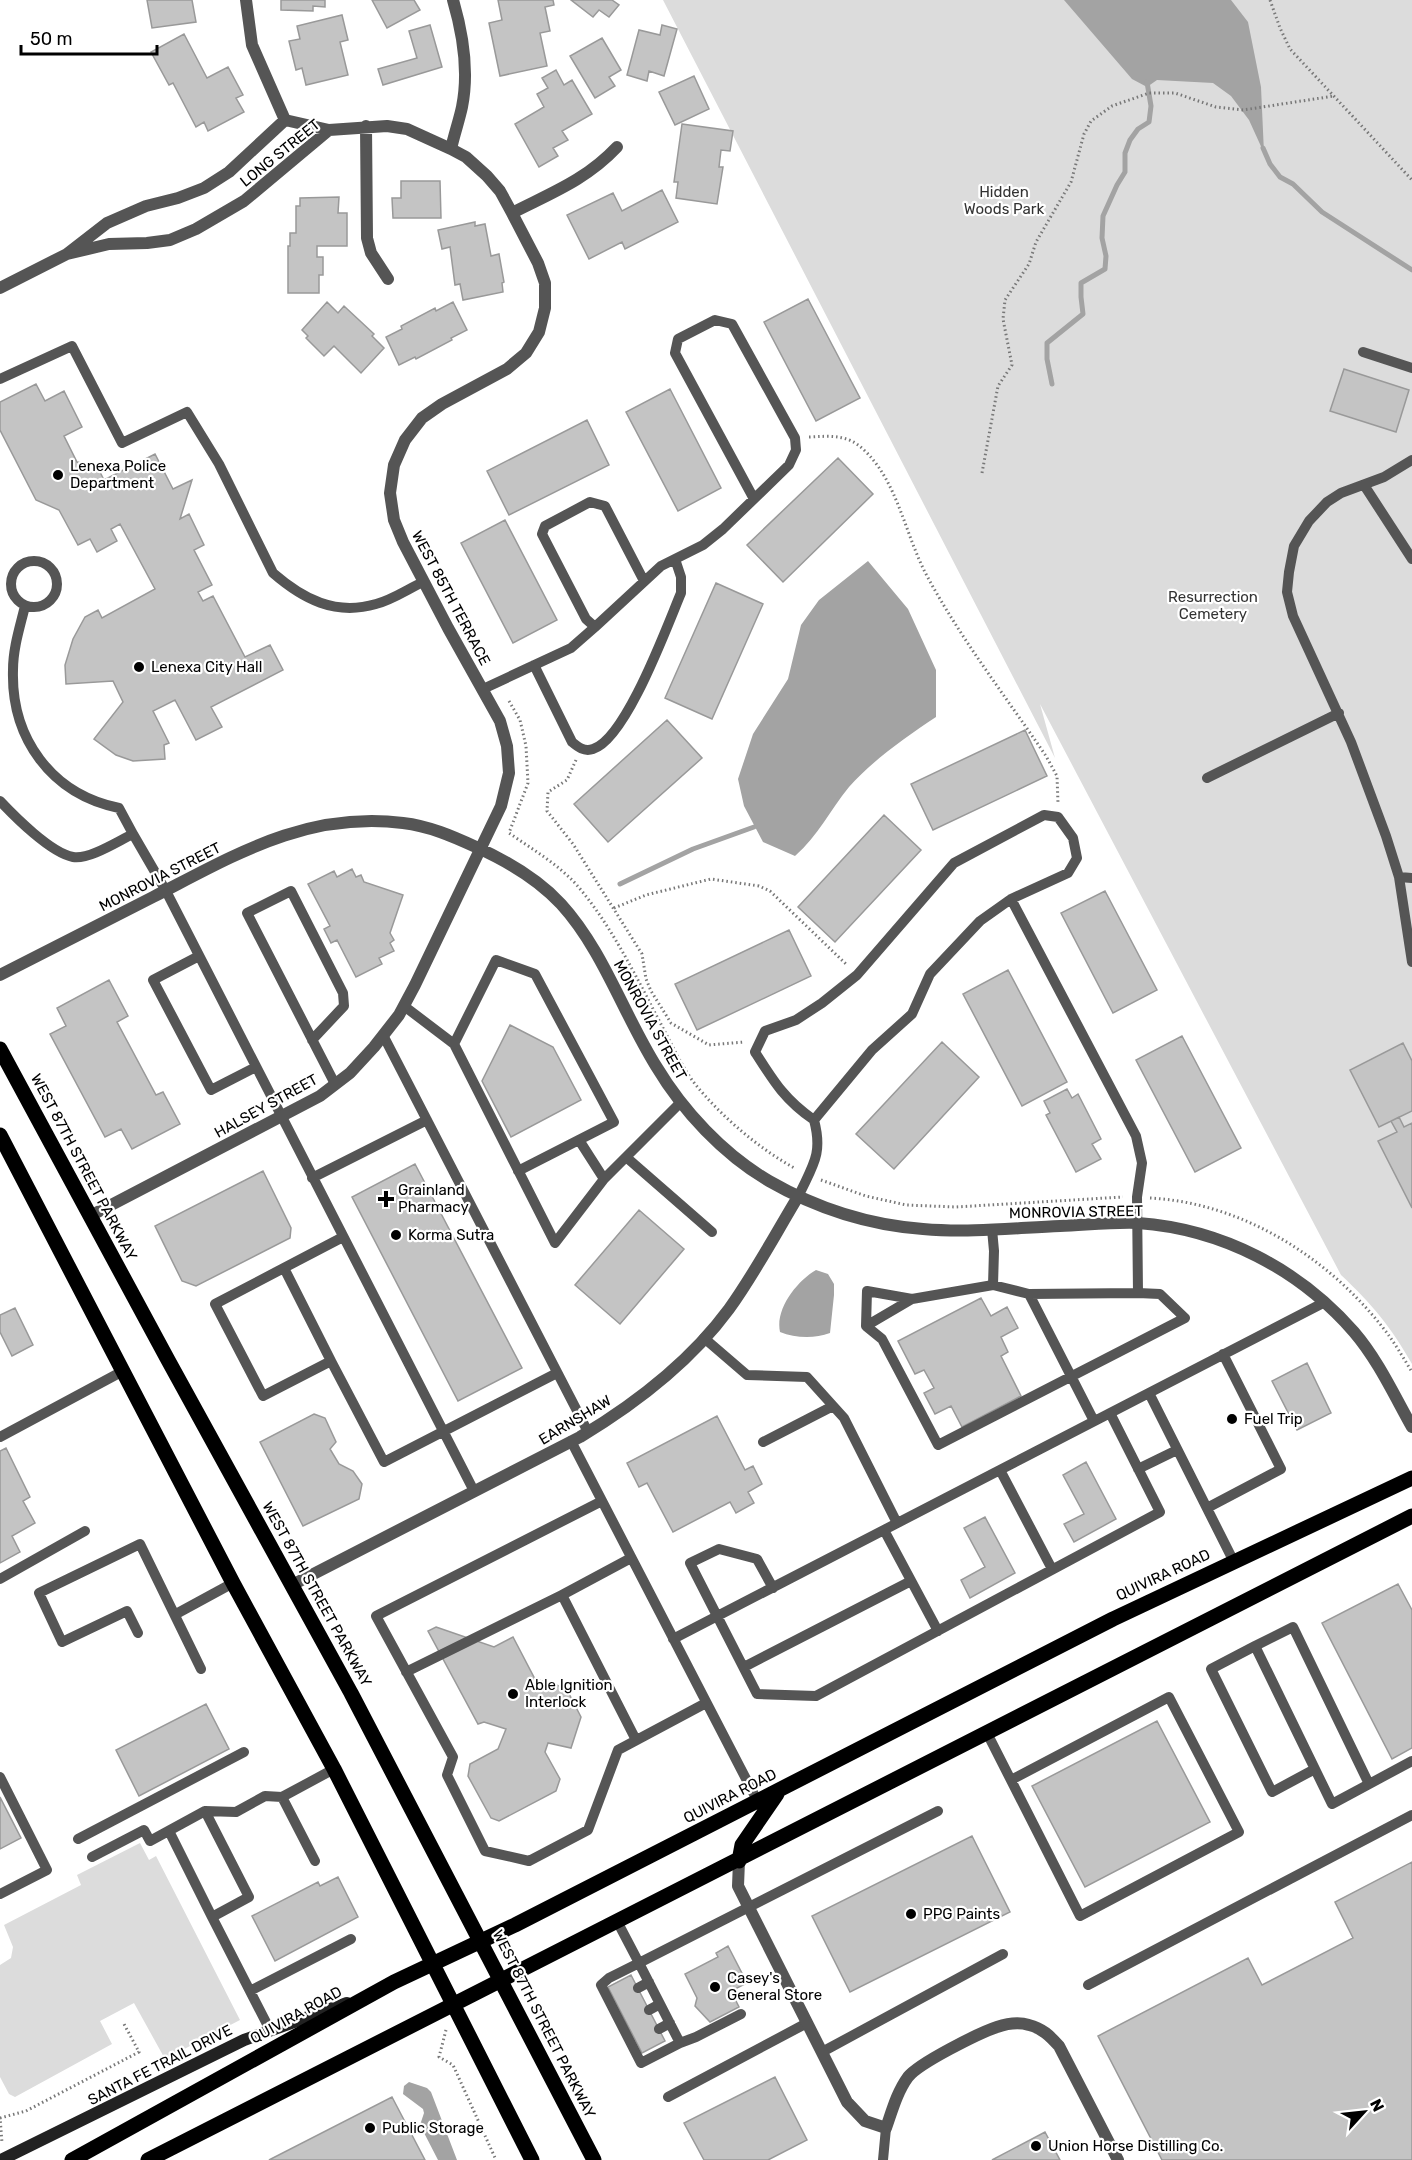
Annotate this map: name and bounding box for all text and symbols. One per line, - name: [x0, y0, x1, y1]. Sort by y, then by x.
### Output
- scale bar: [21, 18, 158, 56]
- text: 50 m: [30, 28, 73, 50]
- street label: LONG STREET: [237, 115, 324, 191]
- park label: Hidden Woods Park: [964, 183, 1044, 218]
- place label: Lenexa Police Department: [70, 457, 166, 492]
- marker: Lenexa Police Department: [51, 468, 65, 482]
- street label: WEST 85TH TERRACE: [408, 528, 494, 668]
- park label: Resurrection Cemetery: [1168, 588, 1258, 623]
- place label: Lenexa City Hall: [151, 658, 262, 676]
- marker: Lenexa City Hall: [132, 660, 146, 674]
- street label: MONROVIA STREET: [96, 838, 224, 915]
- street label: MONROVIA STREET: [610, 957, 691, 1083]
- street label: HALSEY STREET: [211, 1070, 321, 1142]
- street label: WEST 87TH STREET PARKWAY: [27, 1071, 141, 1264]
- place label: Grainland Pharmacy: [398, 1181, 469, 1216]
- marker: Grainland Pharmacy: [379, 1192, 393, 1206]
- street label: MONROVIA STREET: [1009, 1202, 1143, 1222]
- place label: Korma Sutra: [408, 1226, 494, 1244]
- marker: Korma Sutra: [389, 1228, 403, 1242]
- street label: EARNSHAW: [536, 1391, 614, 1449]
- place label: Fuel Trip: [1244, 1410, 1303, 1428]
- marker: Fuel Trip: [1225, 1412, 1239, 1426]
- street label: WEST 87TH STREET PARKWAY: [259, 1498, 376, 1690]
- street label: QUIVIRA ROAD: [1113, 1545, 1213, 1605]
- place label: Able Ignition Interlock: [525, 1676, 613, 1711]
- marker: Able Ignition Interlock: [506, 1687, 520, 1701]
- street label: QUIVIRA ROAD: [680, 1765, 780, 1827]
- place label: PPG Paints: [923, 1905, 1000, 1923]
- marker: PPG Paints: [904, 1907, 918, 1921]
- street label: WEST 87TH STREET PARKWAY: [489, 1927, 600, 2121]
- place label: Casey's General Store: [727, 1969, 822, 2004]
- marker: Casey's General Store: [708, 1980, 722, 1994]
- street label: QUIVIRA ROAD: [247, 1982, 345, 2048]
- street label: SANTA FE TRAIL DRIVE: [85, 2021, 235, 2109]
- north arrow: [1334, 2082, 1394, 2142]
- text: N: [1366, 2096, 1388, 2115]
- place label: Public Storage: [382, 2119, 484, 2137]
- marker: Public Storage: [363, 2121, 377, 2135]
- place label: Union Horse Distilling Co.: [1048, 2137, 1223, 2155]
- marker: Union Horse Distilling Co.: [1029, 2139, 1043, 2153]

